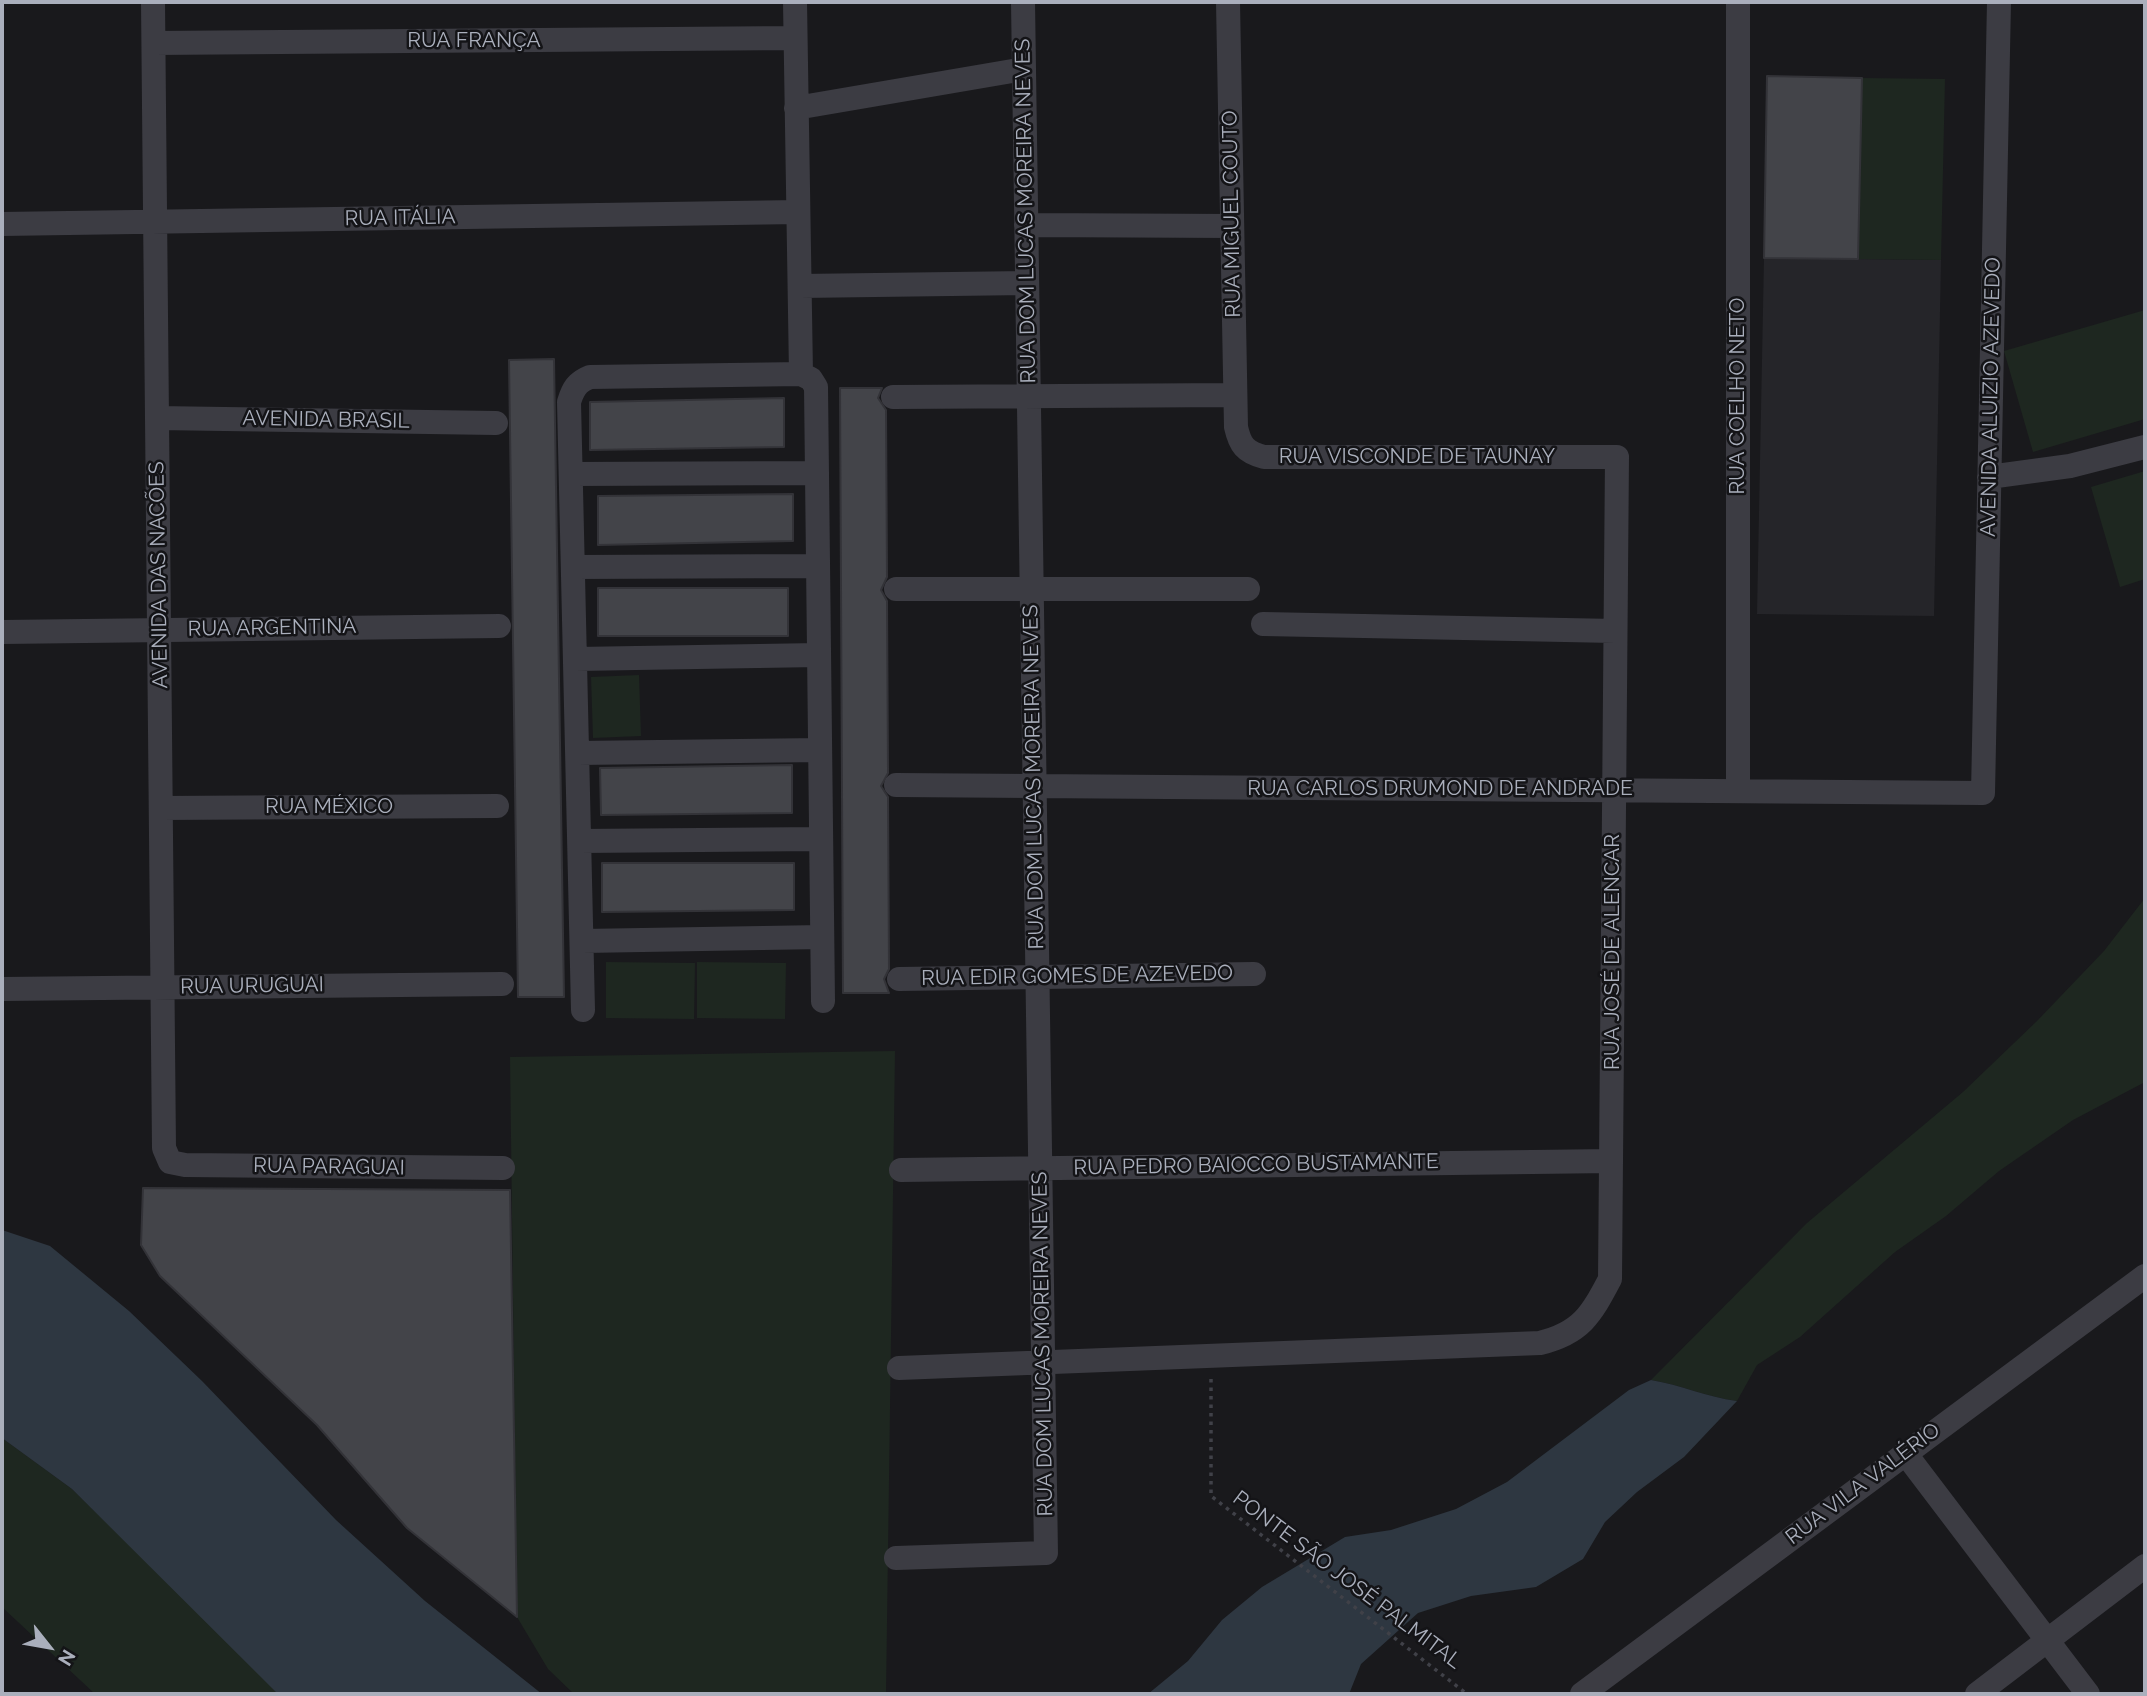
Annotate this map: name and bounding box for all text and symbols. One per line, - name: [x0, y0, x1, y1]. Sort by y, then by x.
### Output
- street label: RUA FRANÇA: [407, 28, 541, 54]
- street label: RUA DOM LUCAS MOREIRA NEVES: [1010, 39, 1042, 383]
- street label: RUA MIGUEL COUTO: [1218, 110, 1246, 318]
- street label: RUA ITÁLIA: [344, 204, 456, 232]
- street label: AVENIDA ALUIZIO AZEVEDO: [1976, 257, 2006, 537]
- street label: RUA COELHO NETO: [1725, 297, 1751, 495]
- street label: AVENIDA BRASIL: [242, 406, 410, 434]
- street label: RUA VISCONDE DE TAUNAY: [1279, 444, 1555, 470]
- street label: AVENIDA DAS NACÕES: [144, 461, 174, 689]
- street label: RUA DOM LUCAS MOREIRA NEVES: [1018, 605, 1050, 949]
- street label: RUA ARGENTINA: [187, 614, 357, 642]
- street label: RUA CARLOS DRUMOND DE ANDRADE: [1247, 776, 1633, 802]
- street label: RUA MÉXICO: [265, 794, 393, 820]
- street label: RUA JOSÉ DE ALENCAR: [1600, 834, 1626, 1070]
- street label: RUA EDIR GOMES DE AZEVEDO: [921, 961, 1233, 991]
- street label: RUA URUGUAI: [180, 972, 324, 1000]
- street label: RUA PEDRO BAIOCCO BUSTAMANTE: [1073, 1149, 1439, 1181]
- street label: RUA PARAGUAI: [253, 1153, 405, 1181]
- street label: RUA DOM LUCAS MOREIRA NEVES: [1027, 1172, 1059, 1516]
- street label: RUA VILA VALÉRIO: [1781, 1418, 1945, 1550]
- street label: PONTE SÃO JOSÉ PALMITAL: [1228, 1486, 1466, 1674]
- north arrow: [14, 1612, 84, 1682]
- text: N: [54, 1646, 80, 1670]

